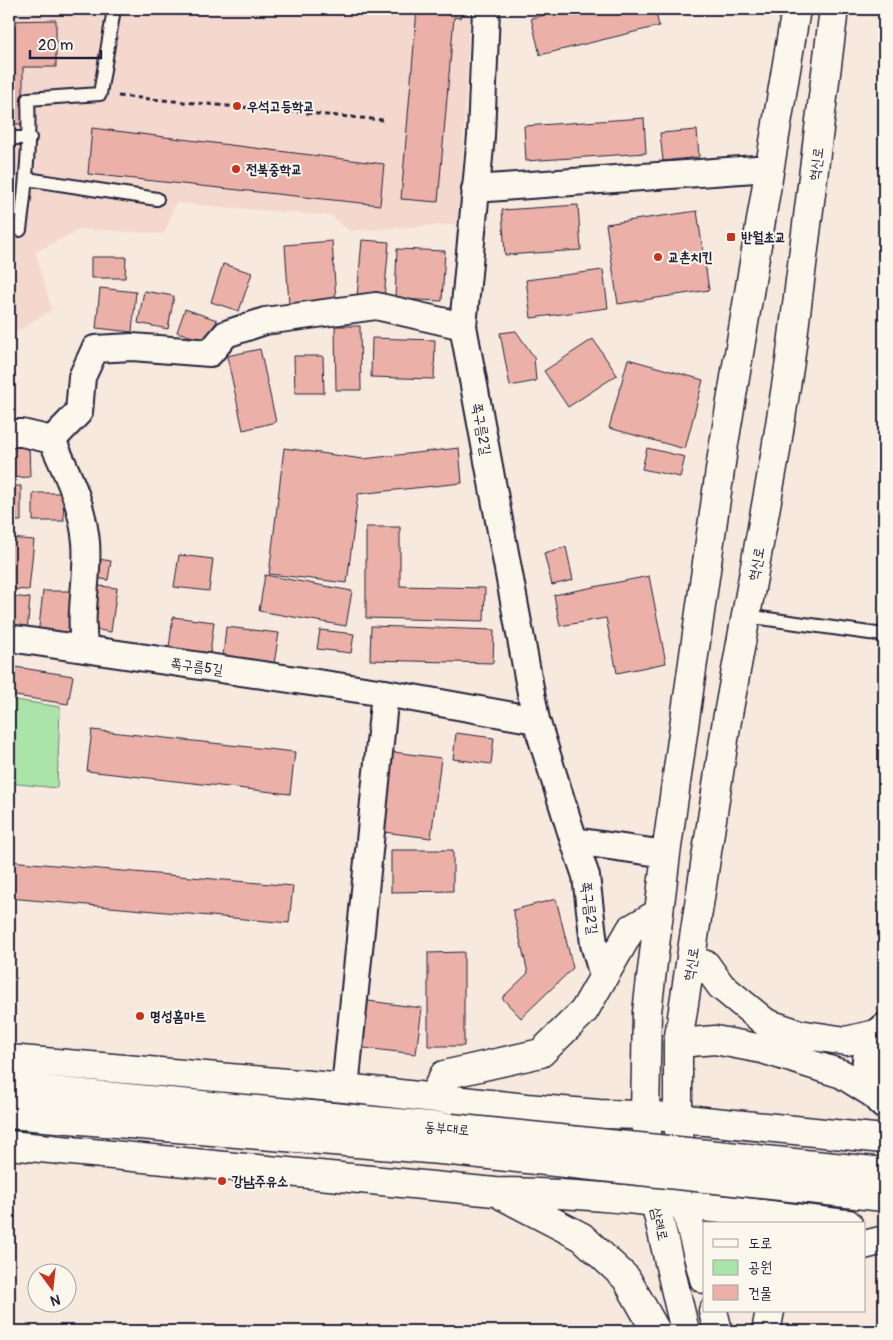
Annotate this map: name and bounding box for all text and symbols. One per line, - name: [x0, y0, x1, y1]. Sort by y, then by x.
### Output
- scale bar: [30, 28, 101, 60]
- text: 20 m: [38, 36, 73, 55]
- place label: 우석고등학교: [247, 98, 315, 115]
- marker: 우석고등학교: [231, 100, 243, 112]
- street label: 혁신로: [806, 146, 827, 182]
- place label: 전북중학교: [246, 161, 302, 178]
- marker: 전북중학교: [230, 163, 242, 175]
- place label: 반월초교: [741, 229, 786, 246]
- marker: 반월초교: [725, 231, 737, 243]
- place label: 교촌치킨: [668, 249, 713, 266]
- marker: 교촌치킨: [652, 251, 664, 263]
- street label: 쪽구름2길: [469, 402, 495, 457]
- street label: 혁신로: [745, 546, 768, 582]
- street label: 쪽구름5길: [170, 654, 225, 679]
- street label: 쪽구름2길: [578, 881, 601, 936]
- street label: 혁신로: [680, 946, 703, 982]
- place label: 명성홈마트: [150, 1008, 206, 1025]
- marker: 명성홈마트: [134, 1010, 146, 1022]
- street label: 동부대로: [424, 1118, 470, 1139]
- place label: 강남주유소: [232, 1173, 288, 1190]
- marker: 강남주유소: [216, 1175, 228, 1187]
- street label: 삼례로: [647, 1206, 672, 1242]
- legend: [703, 1222, 866, 1312]
- text: 도로: [748, 1234, 772, 1253]
- text: 공원: [748, 1258, 772, 1277]
- north arrow: [28, 1262, 78, 1312]
- text: 건물: [748, 1284, 772, 1303]
- text: N: [48, 1291, 62, 1310]

